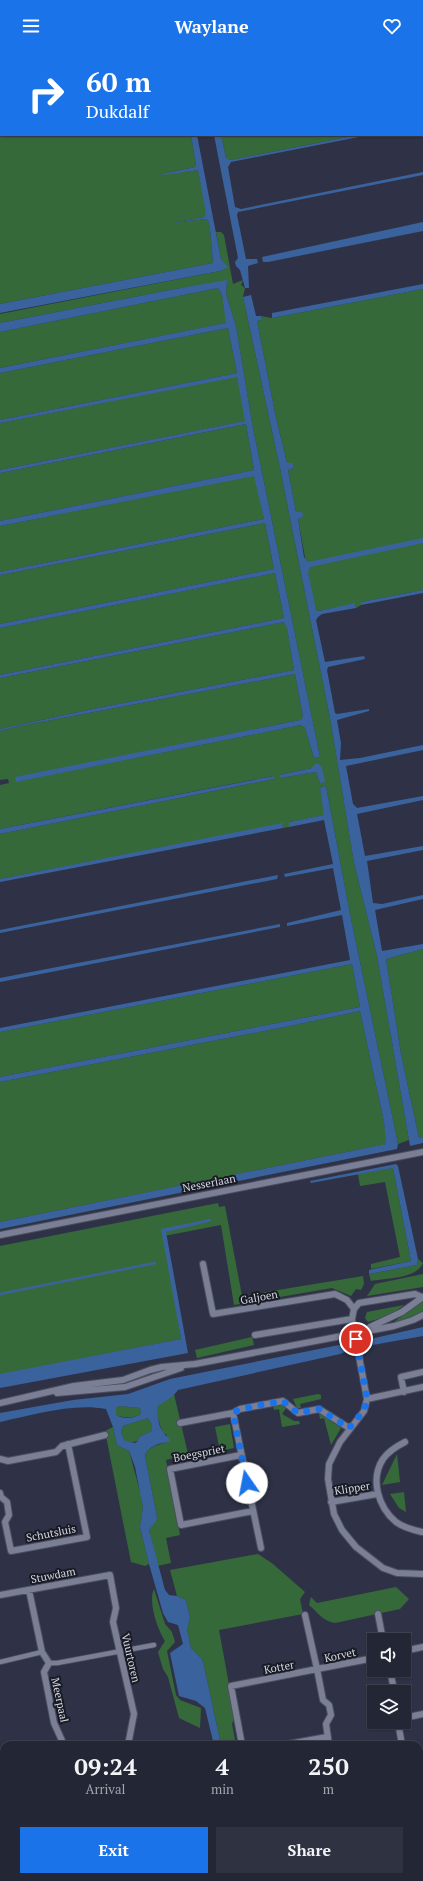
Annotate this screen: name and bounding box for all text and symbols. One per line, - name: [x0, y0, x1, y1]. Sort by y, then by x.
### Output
- text: Waylane: [174, 14, 249, 38]
- icon: menu: [20, 15, 42, 37]
- icon: heart: [381, 15, 403, 37]
- text: 60 m: [86, 63, 151, 100]
- icon: right: [20, 68, 72, 120]
- text: Dukdalf: [86, 99, 149, 123]
- street label: Nesserlaan: [181, 1171, 237, 1195]
- street label: Galjoen: [239, 1287, 279, 1307]
- pin: [339, 1322, 373, 1356]
- icon: arrive: [345, 1328, 367, 1350]
- street label: Boegspriet: [172, 1441, 226, 1465]
- position arrow: [226, 1462, 268, 1504]
- street label: Klipper: [333, 1478, 372, 1498]
- street label: Schutsluis: [25, 1521, 77, 1545]
- street label: Stuwdam: [29, 1564, 77, 1586]
- street label: Vuurtoren: [119, 1632, 144, 1684]
- map controls: [367, 1633, 411, 1729]
- button: sound: [367, 1633, 411, 1677]
- street label: Korvet: [323, 1645, 357, 1665]
- street label: Kotter: [263, 1657, 296, 1677]
- street label: Meerpaal: [48, 1676, 72, 1724]
- button: layers: [367, 1685, 411, 1729]
- text: 09:24: [74, 1750, 137, 1782]
- text: 4: [216, 1750, 229, 1782]
- text: 250: [308, 1750, 349, 1782]
- text: Arrival: [86, 1780, 125, 1798]
- text: min: [211, 1780, 234, 1798]
- text: m: [323, 1780, 334, 1798]
- button: Exit: [20, 1827, 208, 1873]
- button: Share: [216, 1827, 403, 1873]

